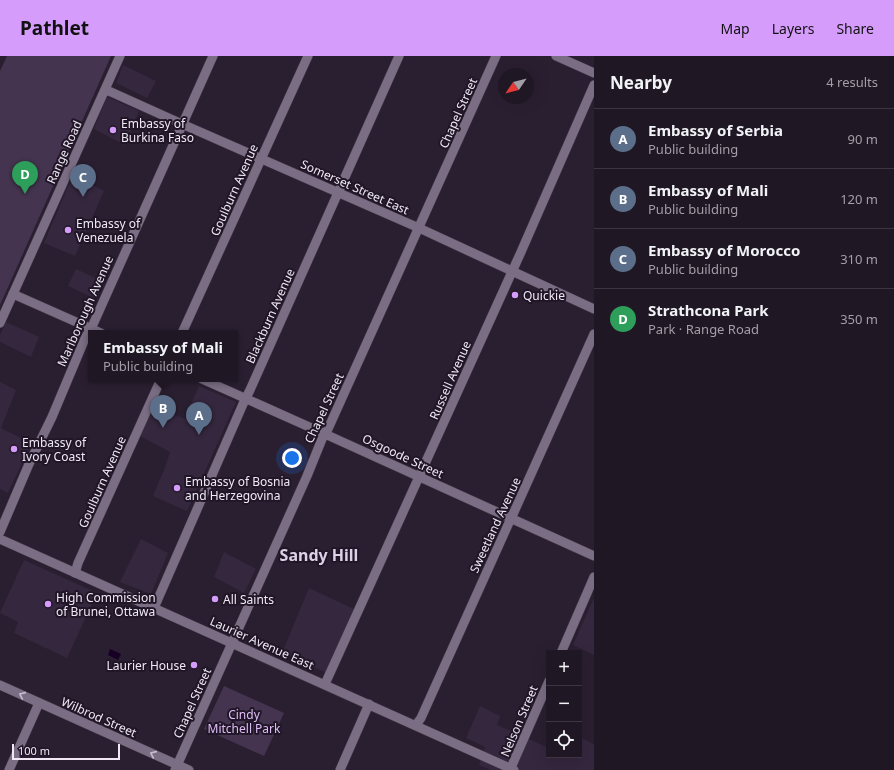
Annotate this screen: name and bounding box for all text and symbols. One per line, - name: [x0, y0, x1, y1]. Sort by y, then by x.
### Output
- text: Pathlet: [20, 15, 89, 41]
- text: Map: [721, 19, 750, 38]
- text: Layers: [772, 19, 814, 38]
- text: Share: [836, 19, 874, 38]
- north arrow: [498, 68, 534, 104]
- text: Nearby: [610, 71, 672, 94]
- text: 4 results: [826, 73, 878, 91]
- street label: Chapel Street: [435, 74, 481, 151]
- place label: Embassy of Burkina Faso: [121, 115, 194, 146]
- street label: Range Road: [42, 118, 86, 186]
- text: Embassy of Serbia: [648, 120, 783, 140]
- marker: Embassy of Burkina Faso: [108, 125, 118, 135]
- text: A: [619, 130, 628, 148]
- text: 90 m: [848, 130, 878, 148]
- text: Public building: [648, 140, 738, 158]
- street label: Goulburn Avenue: [206, 141, 262, 239]
- street label: Somerset Street East: [298, 155, 412, 219]
- pin: D: [12, 161, 38, 194]
- pin: C: [70, 164, 96, 197]
- text: Embassy of Mali: [648, 180, 768, 200]
- text: B: [619, 190, 627, 208]
- text: 120 m: [840, 190, 878, 208]
- text: Public building: [648, 200, 738, 218]
- place label: Embassy of Venezuela: [76, 215, 141, 246]
- marker: Embassy of Venezuela: [63, 225, 73, 235]
- text: Embassy of Morocco: [648, 240, 800, 260]
- text: C: [619, 250, 627, 268]
- text: 310 m: [840, 250, 878, 268]
- street label: Marlborough Avenue: [53, 253, 117, 369]
- text: Public building: [648, 260, 738, 278]
- street label: Blackburn Avenue: [241, 266, 299, 366]
- place label: Quickie: [523, 287, 565, 304]
- marker: Quickie: [510, 290, 520, 300]
- text: Strathcona Park: [648, 300, 768, 320]
- text: D: [618, 310, 628, 328]
- text: 350 m: [840, 310, 878, 328]
- text: Park · Range Road: [648, 320, 759, 338]
- popup: [88, 330, 238, 382]
- text: Embassy of Mali: [103, 337, 223, 357]
- street label: Russell Avenue: [425, 338, 475, 422]
- text: Public building: [103, 357, 193, 375]
- street label: Chapel Street: [300, 370, 348, 446]
- pin: B: [150, 395, 176, 428]
- pin: A: [186, 402, 212, 435]
- street label: Osgoode Street: [360, 430, 447, 483]
- street label: Goulburn Avenue: [74, 433, 130, 531]
- place label: Embassy of Ivory Coast: [22, 434, 87, 465]
- marker: Embassy of Ivory Coast: [9, 444, 19, 454]
- your location: [282, 448, 302, 468]
- place label: Embassy of Bosnia and Herzegovina: [185, 473, 290, 504]
- street label: Sweetland Avenue: [465, 474, 525, 576]
- marker: Embassy of Bosnia and Herzegovina: [172, 483, 182, 493]
- district label: Sandy Hill: [280, 544, 358, 566]
- place label: High Commission of Brunei, Ottawa: [56, 589, 156, 620]
- place label: All Saints: [223, 591, 274, 608]
- marker: All Saints: [210, 594, 220, 604]
- marker: High Commission of Brunei, Ottawa: [43, 599, 53, 609]
- street label: Laurier Avenue East: [207, 612, 317, 674]
- map controls: [546, 650, 582, 758]
- button: +: [546, 650, 582, 686]
- place label: Laurier House: [107, 657, 186, 674]
- marker: Laurier House: [189, 660, 199, 670]
- street label: Chapel Street: [169, 664, 215, 741]
- street label: Nelson Street: [496, 682, 542, 759]
- button: −: [546, 686, 582, 722]
- one-way arrow: [19, 692, 26, 700]
- street label: Wilbrod Street: [59, 693, 140, 741]
- park label: Cindy Mitchell Park: [208, 706, 281, 737]
- button: locate: [546, 722, 582, 758]
- scale bar: [12, 742, 120, 761]
- text: 100 m: [18, 743, 50, 758]
- one-way arrow: [150, 751, 158, 759]

